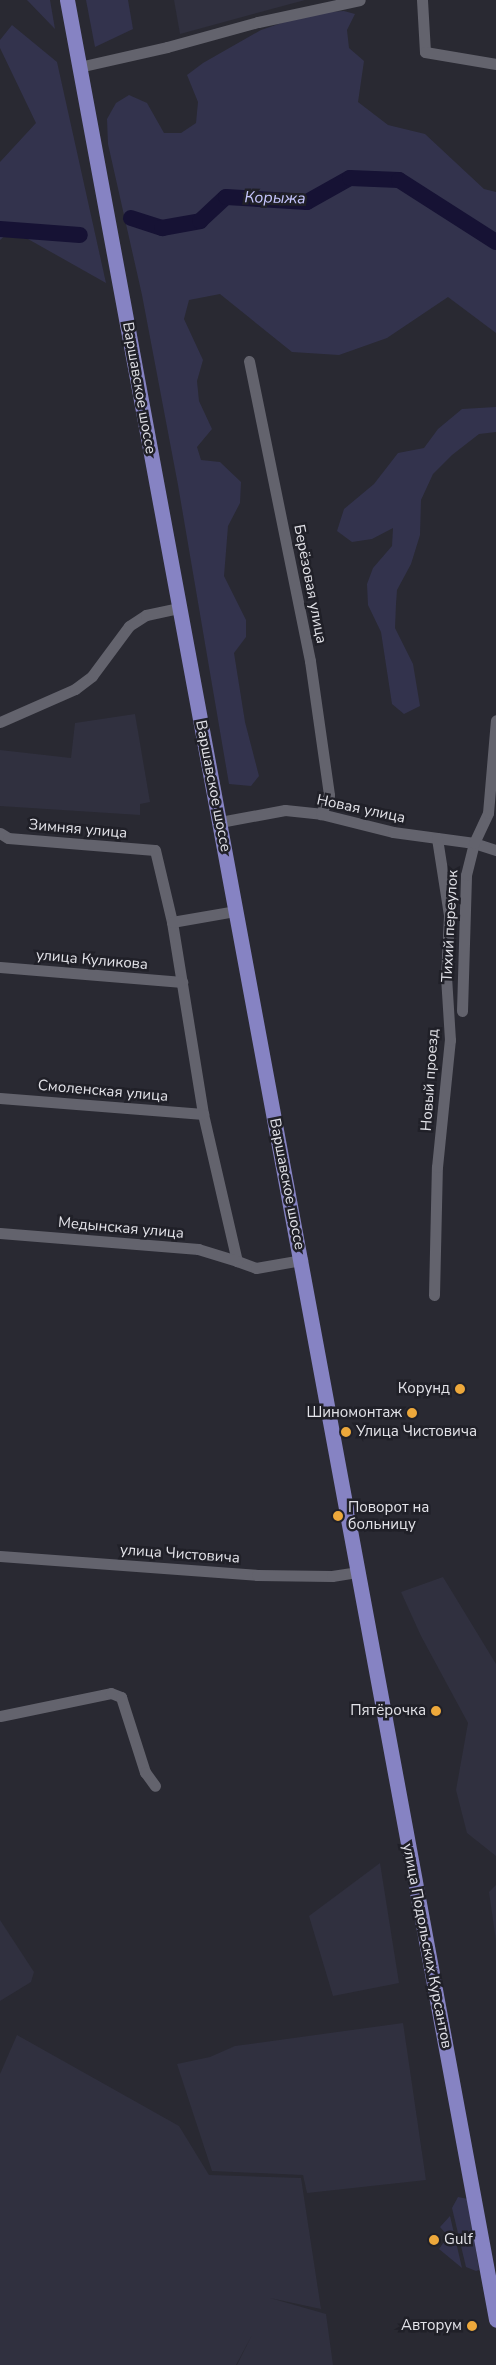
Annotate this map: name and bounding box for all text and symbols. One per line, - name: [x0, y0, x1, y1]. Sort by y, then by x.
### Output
- water label: Корыжа: [244, 188, 306, 208]
- street label: Варшавское шоссе: [119, 321, 159, 455]
- street label: Берёзовая улица: [290, 523, 330, 645]
- street label: Варшавское шоссе: [191, 719, 235, 853]
- street label: Новая улица: [315, 791, 407, 827]
- street label: Зимняя улица: [28, 816, 128, 842]
- street label: Тихий переулок: [438, 869, 462, 983]
- street label: улица Куликова: [35, 946, 149, 974]
- street label: Новый проезд: [417, 1028, 443, 1132]
- street label: Смоленская улица: [37, 1076, 169, 1106]
- street label: Варшавское шоссе: [265, 1117, 309, 1251]
- street label: Медынская улица: [57, 1214, 185, 1242]
- place label: Корунд: [398, 1380, 450, 1398]
- marker: Корунд: [454, 1383, 466, 1395]
- place label: Шиномонтаж: [306, 1404, 402, 1422]
- marker: Шиномонтаж: [406, 1407, 418, 1419]
- place label: Улица Чистовича: [356, 1423, 477, 1441]
- marker: Улица Чистовича: [340, 1426, 352, 1438]
- place label: Поворот на больницу: [348, 1498, 429, 1533]
- marker: Поворот на больницу: [332, 1510, 344, 1522]
- street label: улица Чистовича: [119, 1541, 241, 1567]
- place label: Пятёрочка: [350, 1702, 426, 1720]
- marker: Пятёрочка: [430, 1705, 442, 1717]
- street label: улица Подольских Курсантов: [398, 1842, 456, 2050]
- place label: Gulf: [444, 2231, 473, 2249]
- marker: Gulf: [428, 2234, 440, 2246]
- place label: Авторум: [401, 2317, 462, 2335]
- marker: Авторум: [466, 2320, 478, 2332]

